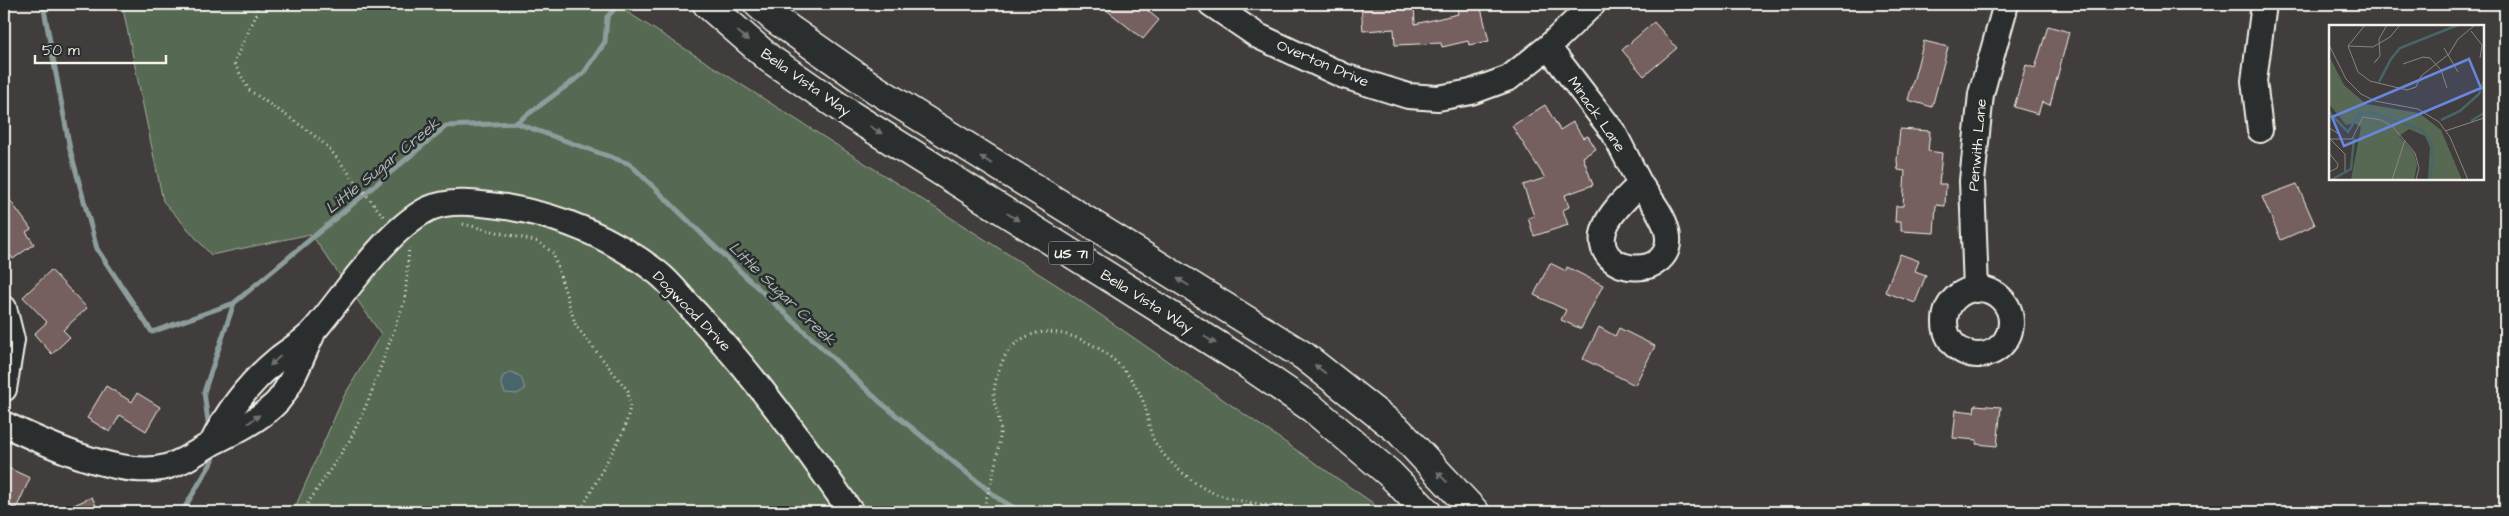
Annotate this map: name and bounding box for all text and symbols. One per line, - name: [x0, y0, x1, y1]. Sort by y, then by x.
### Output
- inset map: [2329, 25, 2484, 180]
- one-way arrow: [737, 30, 750, 41]
- scale bar: [35, 32, 166, 64]
- street label: Overton Drive: [1273, 35, 1372, 92]
- text: 50 m: [42, 40, 80, 61]
- street label: Bella Vista Way: [756, 43, 855, 122]
- street label: Minack Lane: [1563, 72, 1630, 156]
- street label: Penwith Lane: [1963, 98, 1992, 192]
- water label: Little Sugar Creek: [321, 112, 446, 220]
- one-way arrow: [869, 125, 882, 135]
- one-way arrow: [979, 155, 992, 164]
- one-way arrow: [1006, 212, 1020, 221]
- water label: Little Sugar Creek: [723, 237, 842, 352]
- road number: US 71: [1048, 242, 1094, 264]
- street label: Bella Vista Way: [1096, 264, 1197, 339]
- street label: Dogwood Drive: [647, 266, 736, 357]
- one-way arrow: [1177, 277, 1190, 286]
- one-way arrow: [1203, 336, 1216, 345]
- one-way arrow: [269, 356, 282, 367]
- one-way arrow: [1314, 364, 1327, 374]
- one-way arrow: [247, 414, 261, 424]
- one-way arrow: [1436, 471, 1448, 483]

